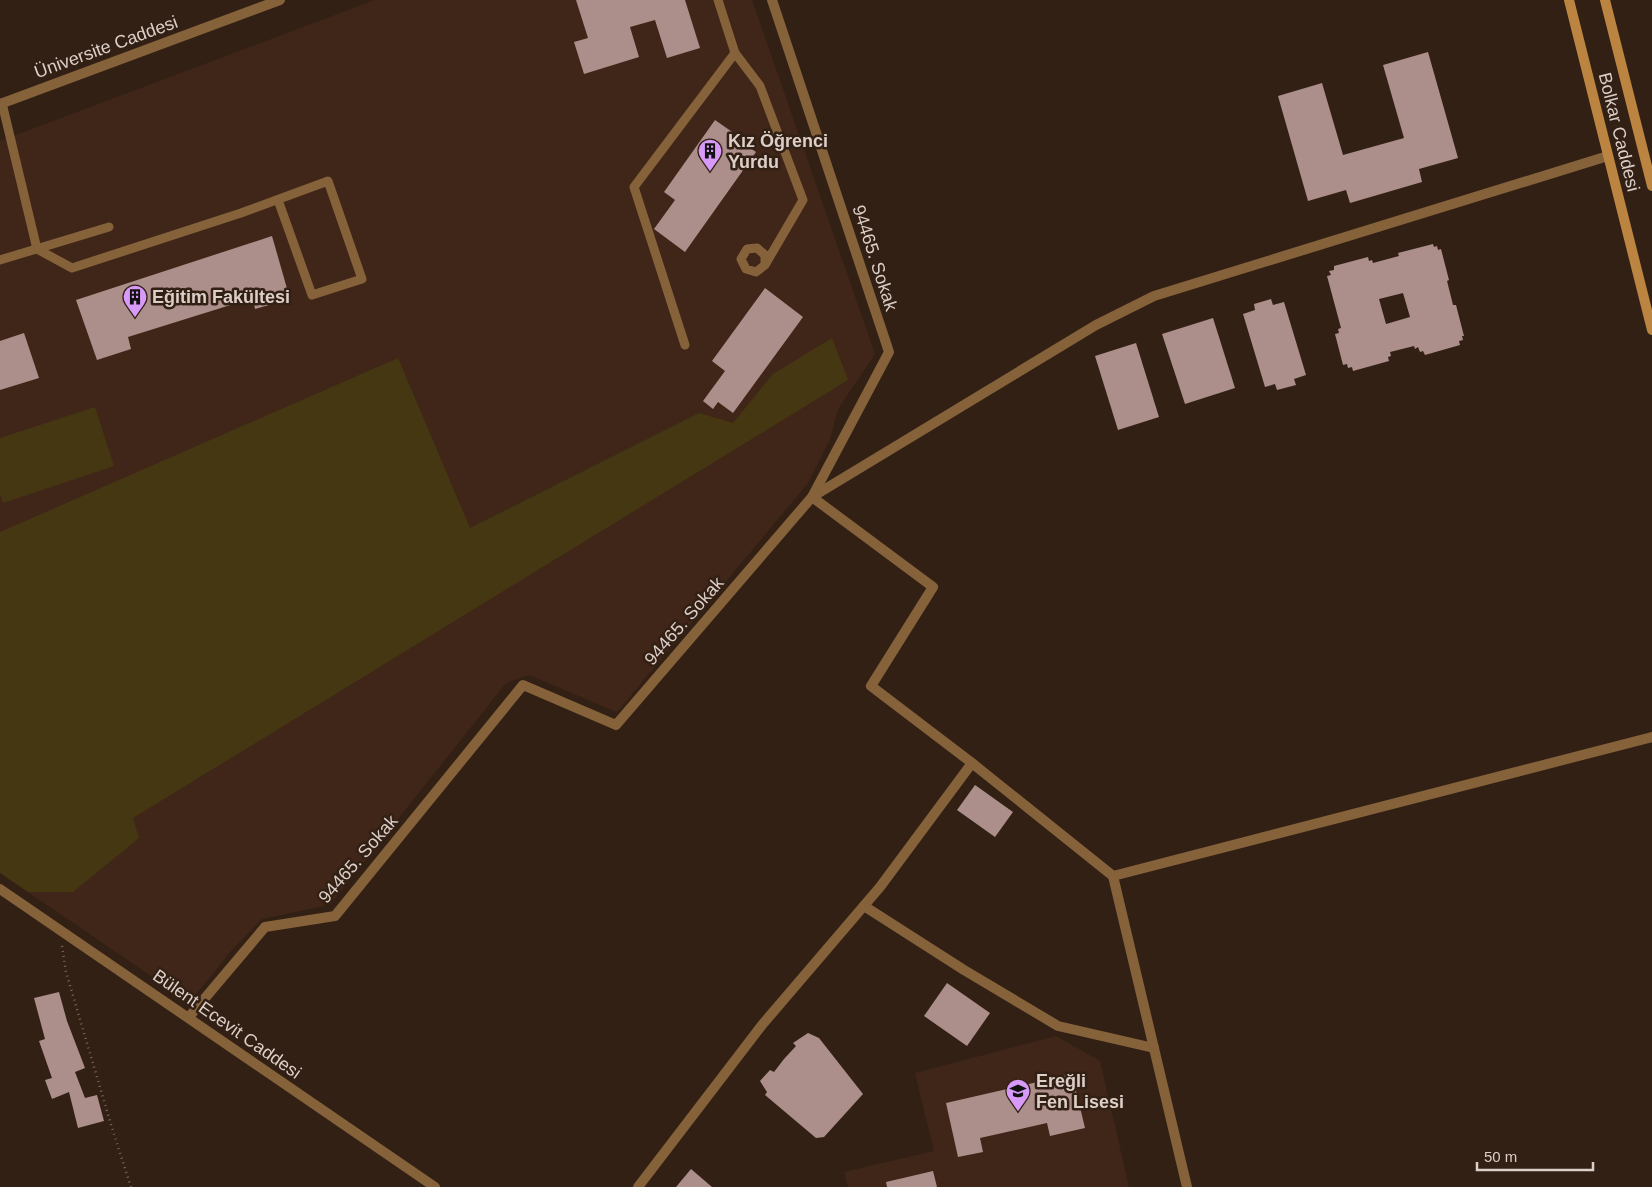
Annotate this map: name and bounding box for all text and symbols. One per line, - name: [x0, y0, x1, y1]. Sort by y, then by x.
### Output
- street label: Üniversite Caddesi: [32, 12, 180, 82]
- street label: Bolkar Caddesi: [1595, 70, 1643, 194]
- place label: Kız Öğrenci Yurdu: [728, 131, 828, 172]
- building icon: Kız Öğrenci Yurdu: [697, 138, 723, 172]
- street label: 94465. Sokak: [848, 203, 902, 314]
- building icon: Eğitim Fakültesi: [122, 284, 148, 318]
- place label: Eğitim Fakültesi: [152, 287, 290, 307]
- street label: 94465. Sokak: [640, 572, 728, 669]
- street label: 94465. Sokak: [314, 810, 402, 907]
- street label: Bülent Ecevit Caddesi: [149, 965, 305, 1083]
- place label: Ereğli Fen Lisesi: [1036, 1071, 1124, 1112]
- school or university icon: Ereğli Fen Lisesi: [1005, 1078, 1031, 1112]
- scale bar: [1477, 1140, 1593, 1172]
- text: 50 m: [1484, 1148, 1517, 1165]

